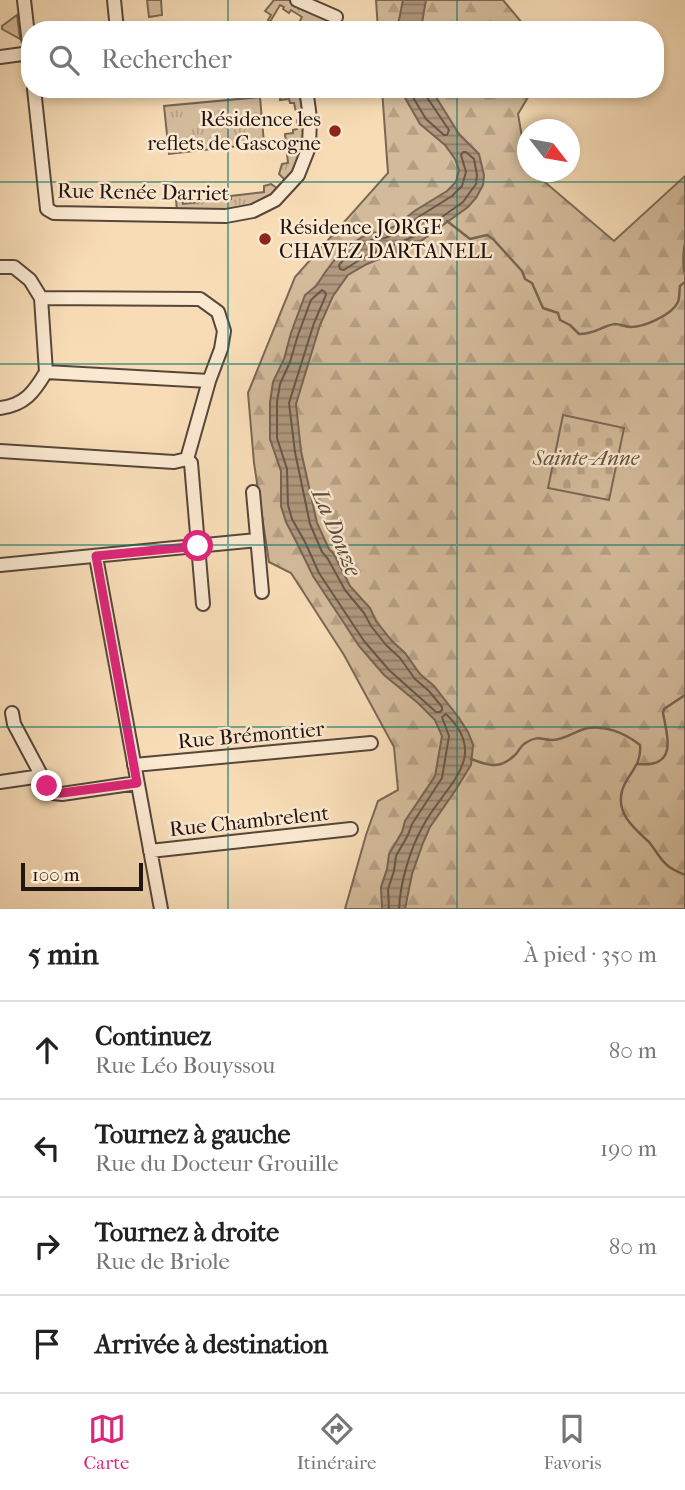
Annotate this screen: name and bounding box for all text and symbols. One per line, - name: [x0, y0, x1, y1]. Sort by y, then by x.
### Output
- search box: [21, 21, 664, 98]
- icon: search: [45, 41, 83, 79]
- text: Rechercher: [101, 44, 232, 75]
- place label: Résidence les reflets de Gascogne: [147, 107, 321, 155]
- north arrow: [517, 119, 580, 182]
- marker: Résidence les reflets de Gascogne: [327, 123, 343, 139]
- street label: Rue Renée Darriet: [57, 179, 230, 206]
- place label: Résidence JORGE CHAVEZ DARTANELL: [279, 215, 493, 263]
- marker: Résidence JORGE CHAVEZ DARTANELL: [257, 231, 273, 247]
- park label: Sainte-Anne: [532, 446, 640, 470]
- water label: La Douze: [305, 482, 367, 581]
- route start: [182, 530, 213, 561]
- street label: Rue Brémontier: [177, 717, 325, 753]
- route end: [31, 770, 62, 801]
- street label: Rue Chambrelent: [168, 801, 330, 841]
- scale bar: [21, 860, 144, 892]
- text: 100 m: [32, 864, 80, 886]
- text: 5 min: [28, 937, 99, 972]
- text: À pied · 350 m: [524, 941, 657, 968]
- text: Continuez: [95, 1021, 211, 1052]
- icon: ahead: [28, 1031, 66, 1069]
- text: 80 m: [609, 1037, 657, 1064]
- text: Rue Léo Bouyssou: [95, 1052, 275, 1079]
- text: Tournez à gauche: [95, 1119, 290, 1150]
- icon: left: [28, 1129, 66, 1167]
- text: 190 m: [600, 1135, 657, 1162]
- text: Rue du Docteur Grouille: [95, 1150, 339, 1177]
- text: Tournez à droite: [95, 1217, 279, 1248]
- icon: right: [28, 1227, 66, 1265]
- text: 80 m: [609, 1233, 657, 1260]
- text: Rue de Briole: [95, 1248, 230, 1275]
- icon: arrive: [28, 1325, 66, 1363]
- text: Arrivée à destination: [95, 1329, 328, 1360]
- tab: Carte: [84, 1410, 130, 1474]
- tab: Itinéraire: [297, 1410, 376, 1474]
- tab: Favoris: [544, 1410, 601, 1474]

